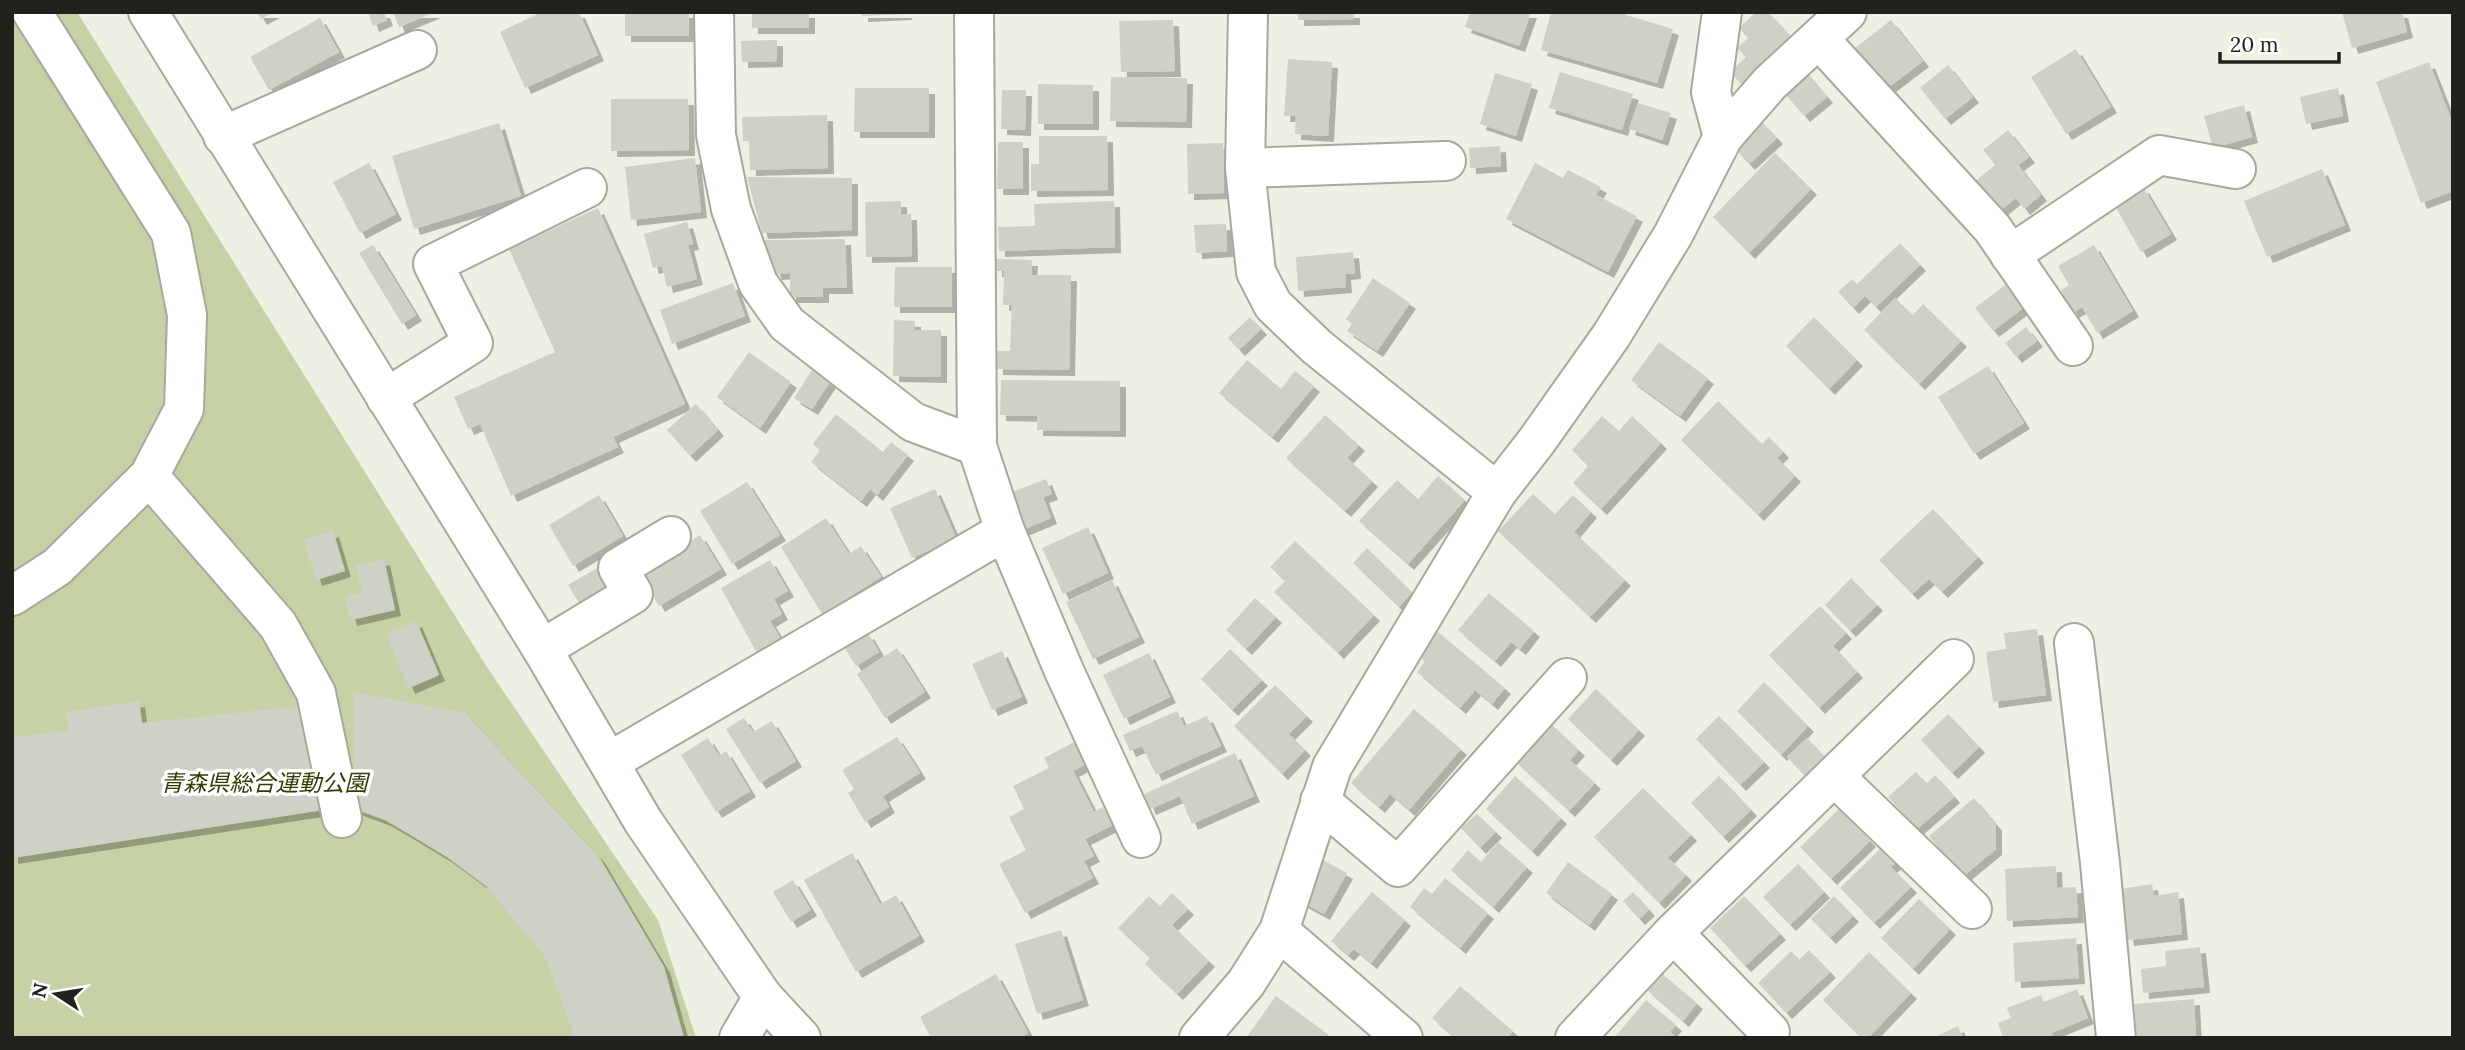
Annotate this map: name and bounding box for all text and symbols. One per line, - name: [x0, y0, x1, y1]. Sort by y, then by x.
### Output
- scale bar: [2220, 21, 2339, 65]
- text: 20 m: [2230, 31, 2279, 58]
- park label: 青森県総合運動公園: [161, 768, 371, 797]
- north arrow: [21, 959, 91, 1029]
- text: N: [26, 980, 53, 1000]

